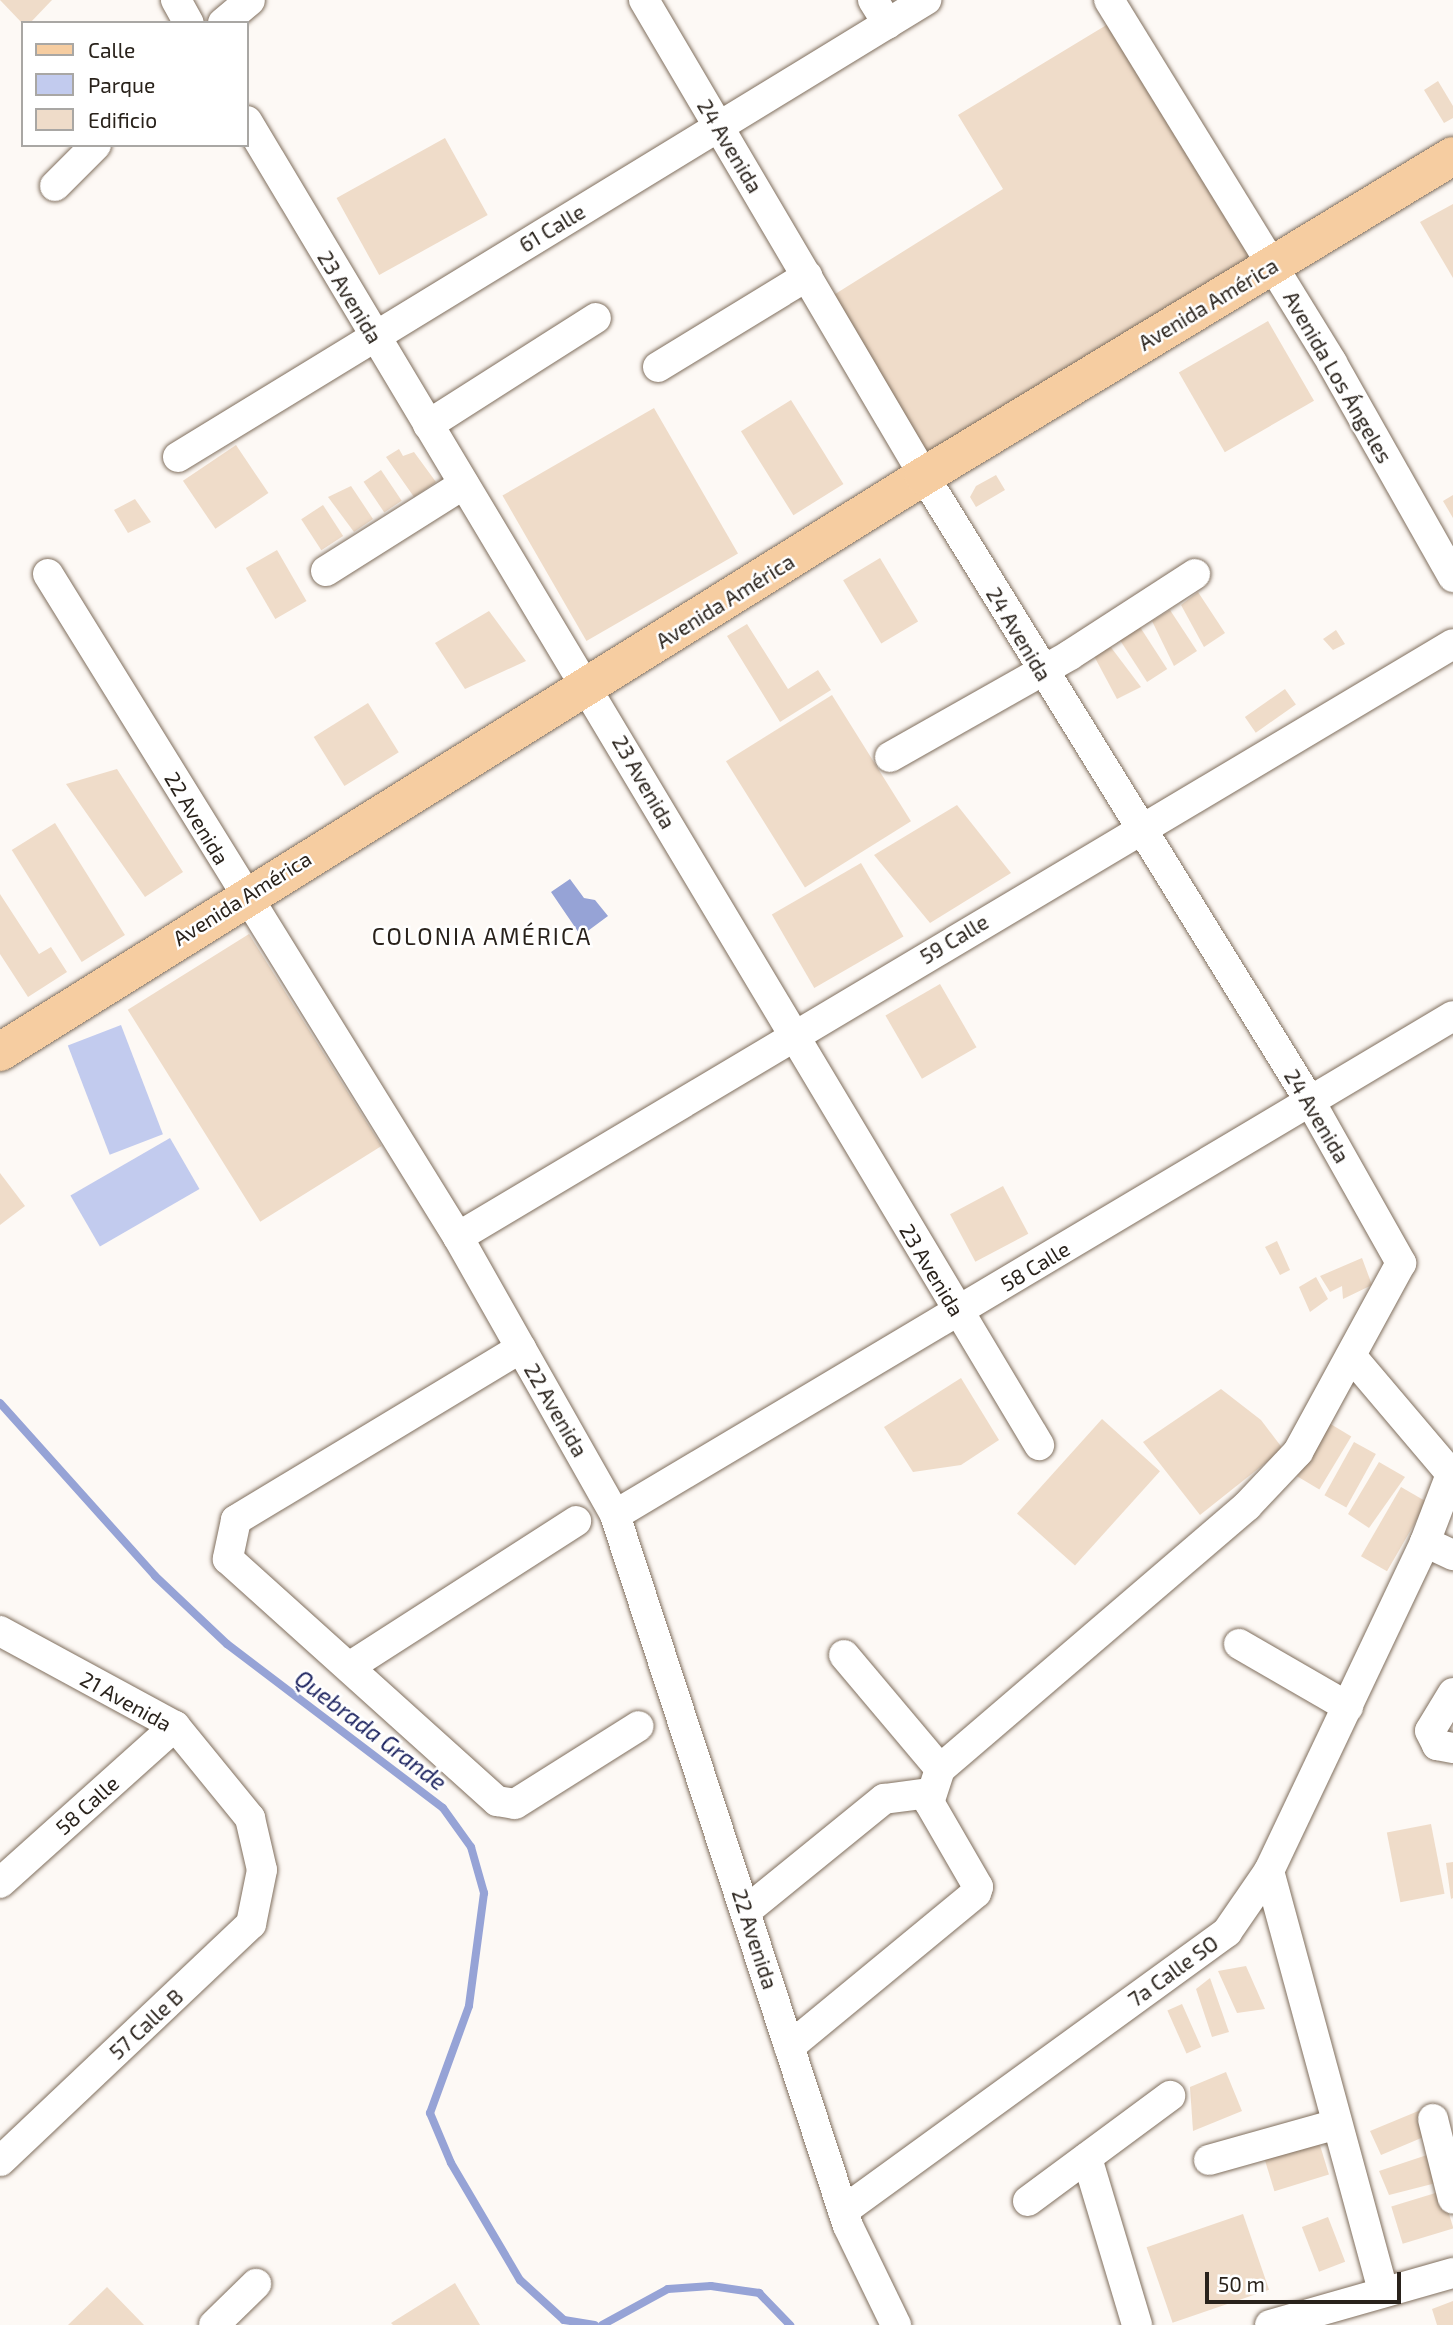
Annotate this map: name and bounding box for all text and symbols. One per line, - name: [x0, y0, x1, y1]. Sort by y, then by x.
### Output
- legend: [21, 21, 248, 147]
- text: Calle: [88, 37, 135, 62]
- text: Parque: [88, 72, 155, 97]
- street label: 24 Avenida: [692, 94, 768, 198]
- text: Edificio: [88, 107, 157, 132]
- street label: 61 Calle: [515, 199, 589, 257]
- street label: 23 Avenida: [312, 246, 388, 348]
- street label: Avenida América: [1133, 252, 1283, 356]
- street label: Avenida Los Ángeles: [1278, 286, 1398, 468]
- street label: Avenida América: [651, 548, 799, 654]
- street label: 24 Avenida: [981, 582, 1057, 686]
- street label: 23 Avenida: [607, 731, 681, 833]
- street label: 22 Avenida: [159, 767, 235, 869]
- street label: Avenida América: [168, 845, 316, 951]
- street label: 59 Calle: [915, 909, 993, 969]
- district label: COLONIA AMÉRICA: [373, 922, 591, 950]
- street label: 24 Avenida: [1279, 1064, 1355, 1168]
- street label: 23 Avenida: [894, 1219, 970, 1321]
- street label: 58 Calle: [996, 1236, 1074, 1296]
- street label: 22 Avenida: [519, 1359, 593, 1461]
- water label: Quebrada Grande: [290, 1664, 452, 1796]
- street label: 21 Avenida: [76, 1666, 176, 1736]
- street label: 58 Calle: [50, 1770, 124, 1840]
- street label: 22 Avenida: [727, 1886, 783, 1992]
- street label: 7a Calle SO: [1123, 1930, 1223, 2012]
- street label: 57 Calle B: [104, 1984, 188, 2064]
- scale bar: [1208, 2258, 1404, 2302]
- text: 50 m: [1218, 2271, 1265, 2296]

